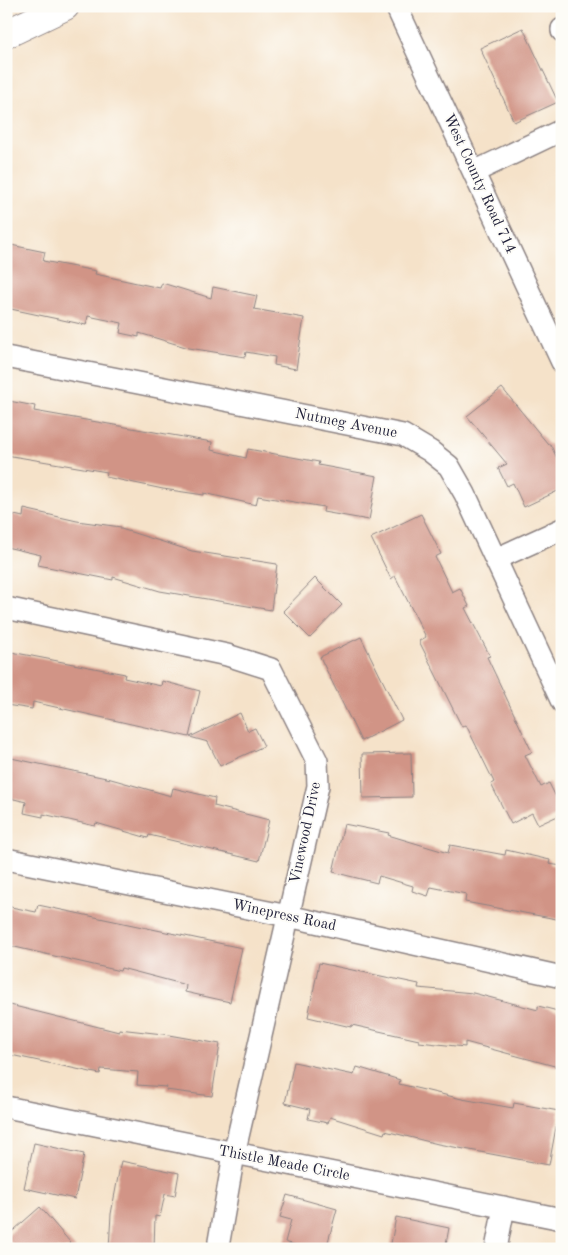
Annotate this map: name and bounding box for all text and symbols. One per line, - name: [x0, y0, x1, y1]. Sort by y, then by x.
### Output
- street label: West County Road 714: [440, 112, 518, 256]
- street label: Nutmeg Avenue: [294, 407, 398, 441]
- street label: Vinewood Drive: [288, 781, 324, 885]
- street label: Winepress Road: [231, 898, 338, 934]
- street label: Thistle Meade Circle: [217, 1144, 351, 1184]

